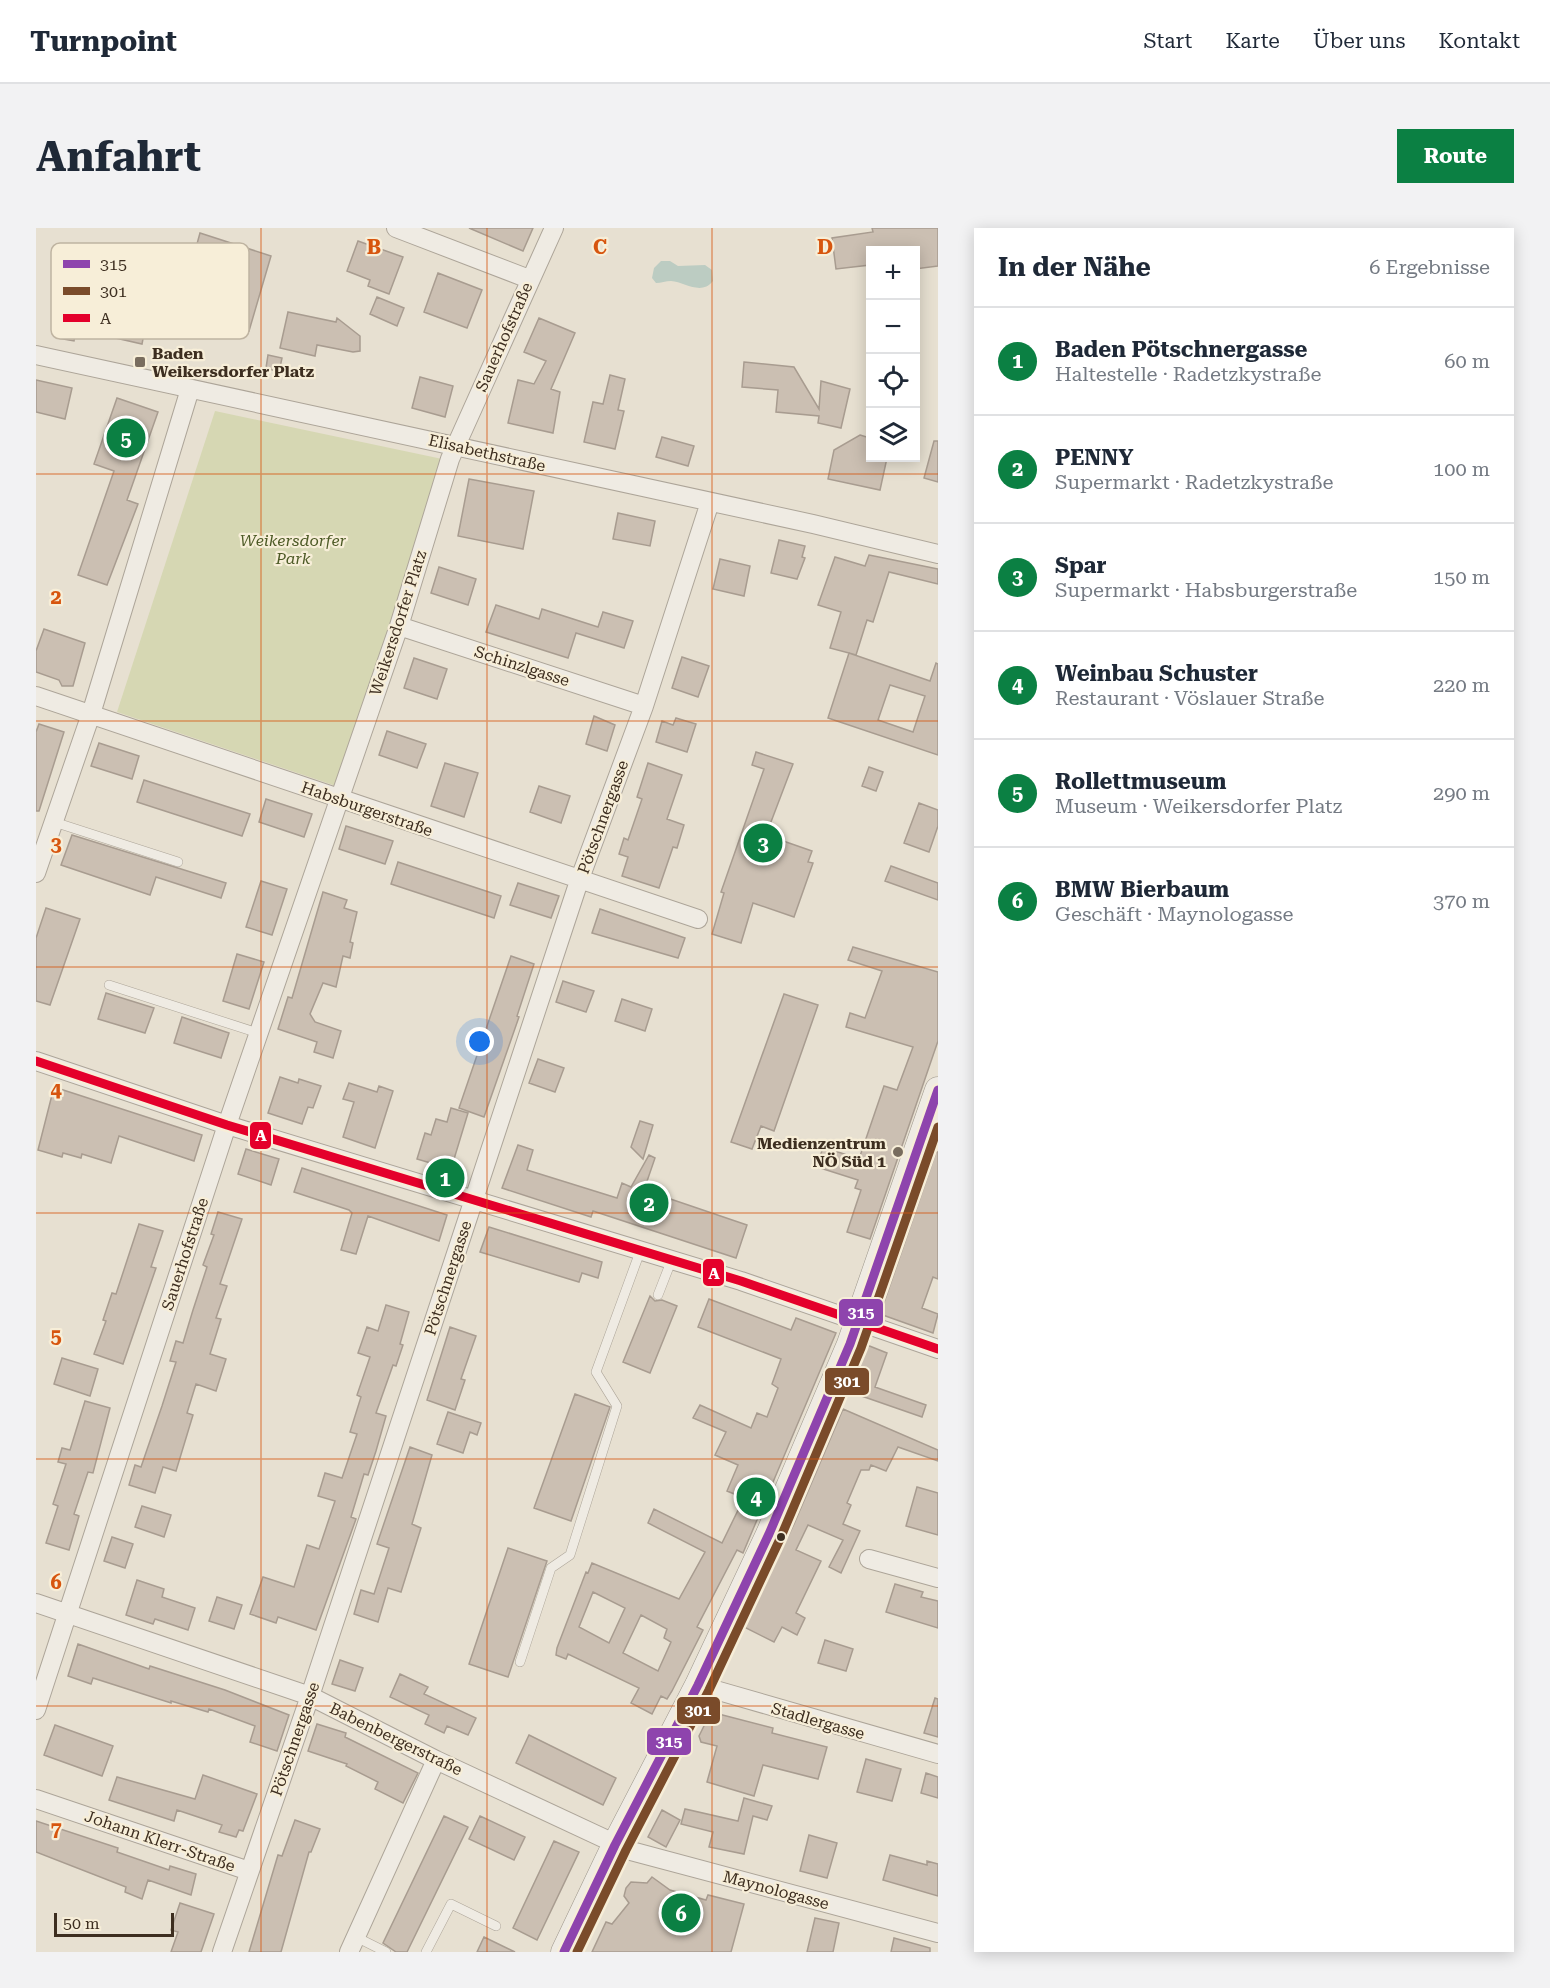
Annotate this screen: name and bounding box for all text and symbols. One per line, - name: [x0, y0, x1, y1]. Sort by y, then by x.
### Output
- text: Turnpoint: [30, 25, 177, 58]
- text: Start: [1144, 29, 1192, 53]
- text: Karte: [1225, 29, 1280, 53]
- text: Über uns: [1313, 29, 1405, 53]
- text: Kontakt: [1438, 29, 1520, 53]
- button: Route: [1397, 129, 1514, 183]
- text: Anfahrt: [36, 132, 201, 181]
- text: B: [367, 235, 381, 259]
- text: C: [593, 235, 607, 259]
- text: D: [817, 235, 833, 259]
- legend: [51, 243, 249, 339]
- map controls: [866, 246, 920, 462]
- button: +: [866, 246, 920, 300]
- text: In der Nähe: [998, 252, 1151, 282]
- text: 315: [100, 255, 127, 274]
- text: 6 Ergebnisse: [1369, 255, 1490, 279]
- street label: Sauerhofstraße: [471, 279, 537, 395]
- text: 301: [100, 282, 127, 301]
- button: −: [866, 300, 920, 354]
- text: A: [100, 309, 112, 328]
- text: Baden Pötschnergasse: [1055, 337, 1308, 362]
- place label: Baden Weikersdorfer Platz: [152, 344, 314, 381]
- text: 1: [1012, 349, 1023, 373]
- text: 60 m: [1444, 349, 1490, 373]
- button: locate: [866, 354, 920, 408]
- marker: Baden Weikersdorfer Platz: [133, 355, 147, 369]
- text: Haltestelle · Radetzkystraße: [1055, 362, 1321, 386]
- button: layers: [866, 408, 920, 462]
- pin: 5: [106, 416, 146, 460]
- street label: Elisabethstraße: [427, 430, 548, 476]
- text: PENNY: [1055, 445, 1134, 470]
- text: 2: [1012, 457, 1023, 481]
- text: 100 m: [1433, 457, 1490, 481]
- text: Supermarkt · Radetzkystraße: [1055, 470, 1333, 494]
- park label: Weikersdorfer Park: [240, 531, 347, 568]
- street label: Weikersdorfer Platz: [366, 548, 431, 698]
- text: Spar: [1055, 553, 1107, 578]
- text: 3: [1012, 565, 1023, 589]
- text: 150 m: [1433, 565, 1490, 589]
- text: Supermarkt · Habsburgerstraße: [1055, 578, 1357, 602]
- text: 2: [50, 585, 62, 609]
- street label: Schinzlgasse: [472, 642, 572, 690]
- text: Weinbau Schuster: [1055, 661, 1258, 686]
- text: 4: [1012, 673, 1023, 697]
- text: 220 m: [1433, 673, 1490, 697]
- text: Restaurant · Vöslauer Straße: [1055, 686, 1325, 710]
- street label: Pötschnergasse: [574, 757, 632, 876]
- text: Rollettmuseum: [1055, 769, 1226, 794]
- street label: Habsburgerstraße: [299, 778, 435, 840]
- text: 5: [1012, 781, 1023, 805]
- text: 290 m: [1433, 781, 1490, 805]
- text: Museum · Weikersdorfer Platz: [1055, 794, 1342, 818]
- pin: 3: [744, 820, 782, 866]
- text: 3: [50, 832, 62, 856]
- text: BMW Bierbaum: [1055, 877, 1229, 902]
- text: 6: [1012, 889, 1023, 913]
- text: 370 m: [1433, 889, 1490, 913]
- text: Geschäft · Maynologasse: [1055, 902, 1293, 926]
- your location: [465, 1027, 494, 1056]
- text: 4: [50, 1078, 62, 1102]
- line badge: A: [249, 1121, 272, 1150]
- text: A: [255, 1126, 267, 1145]
- place label: Medienzentrum NÖ Süd 1: [757, 1134, 887, 1171]
- marker: Medienzentrum NÖ Süd 1: [891, 1145, 905, 1159]
- pin: 1: [426, 1156, 464, 1200]
- pin: 2: [630, 1180, 668, 1226]
- street label: Sauerhofstraße: [158, 1195, 212, 1313]
- street label: Pötschnergasse: [421, 1218, 476, 1338]
- line badge: A: [702, 1258, 725, 1287]
- text: A: [708, 1264, 720, 1283]
- line badge: 315: [838, 1298, 884, 1327]
- text: 315: [848, 1303, 874, 1322]
- text: 5: [50, 1324, 62, 1348]
- line badge: 301: [824, 1367, 870, 1396]
- text: 301: [834, 1372, 860, 1391]
- pin: 4: [736, 1474, 776, 1520]
- unlabelled marker: [775, 1531, 787, 1543]
- text: 6: [50, 1570, 62, 1594]
- street label: Pötschnergasse: [267, 1679, 323, 1798]
- line badge: 301: [676, 1696, 721, 1725]
- street label: Babenbergerstraße: [326, 1699, 466, 1779]
- street label: Stadlergasse: [769, 1699, 867, 1743]
- text: 301: [685, 1701, 711, 1720]
- line badge: 315: [646, 1727, 692, 1756]
- text: 315: [656, 1732, 682, 1751]
- street label: Johann Klerr-Straße: [82, 1806, 238, 1876]
- text: 7: [50, 1817, 62, 1841]
- street label: Maynologasse: [721, 1867, 831, 1913]
- pin: 6: [662, 1890, 700, 1936]
- scale bar: [54, 1910, 174, 1938]
- text: 50 m: [63, 1914, 100, 1933]

